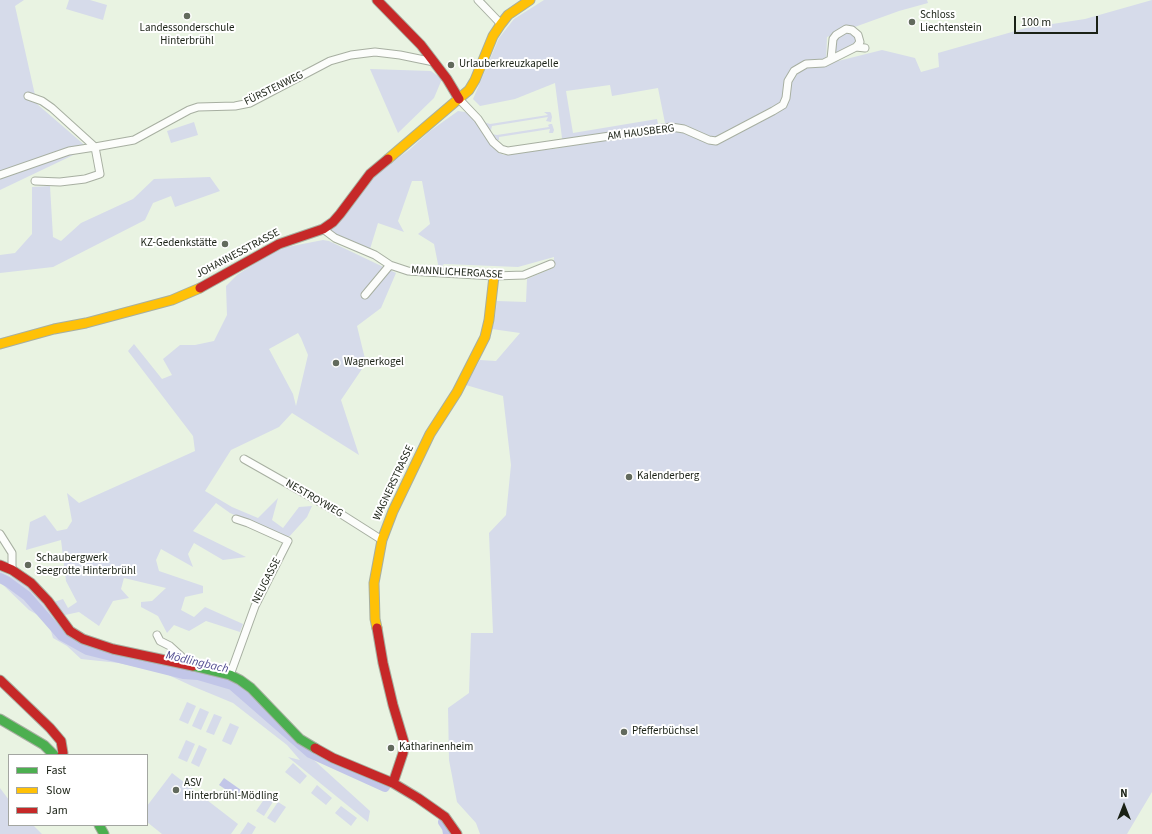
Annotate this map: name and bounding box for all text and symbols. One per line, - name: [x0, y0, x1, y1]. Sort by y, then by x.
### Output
- scale bar: [1016, 8, 1100, 34]
- place label: Schloss Liechtenstein: [920, 9, 982, 35]
- marker: Landessonderschule Hinterbrühl: [182, 11, 192, 21]
- text: 100 m: [1021, 14, 1051, 31]
- marker: Schloss Liechtenstein: [907, 17, 917, 27]
- place label: Landessonderschule Hinterbrühl: [140, 22, 234, 48]
- place label: Urlauberkreuzkapelle: [459, 58, 558, 72]
- marker: Urlauberkreuzkapelle: [446, 60, 456, 70]
- street label: FÜRSTENWEG: [242, 69, 306, 109]
- street label: AM HAUSBERG: [607, 122, 675, 144]
- street label: JOHANNESSTRASSE: [194, 226, 282, 282]
- place label: KZ-Gedenkstätte: [141, 237, 217, 251]
- marker: KZ-Gedenkstätte: [220, 239, 230, 249]
- street label: MANNLICHERGASSE: [411, 264, 503, 282]
- place label: Wagnerkogel: [344, 356, 404, 370]
- marker: Wagnerkogel: [331, 358, 341, 368]
- street label: WAGNERSTRASSE: [371, 443, 417, 523]
- place label: Kalenderberg: [637, 470, 699, 484]
- marker: Kalenderberg: [624, 472, 634, 482]
- street label: NESTROYWEG: [283, 477, 345, 521]
- place label: Schaubergwerk Seegrotte Hinterbrühl: [36, 552, 136, 578]
- street label: NEUGASSE: [250, 556, 284, 606]
- marker: Schaubergwerk Seegrotte Hinterbrühl: [23, 560, 33, 570]
- water label: Mödlingbach: [164, 649, 230, 677]
- place label: Pfefferbüchsel: [632, 725, 698, 739]
- marker: Pfefferbüchsel: [619, 727, 629, 737]
- place label: Katharinenheim: [399, 741, 473, 755]
- marker: Katharinenheim: [386, 743, 396, 753]
- legend: [8, 754, 148, 826]
- text: Fast: [46, 762, 66, 779]
- place label: ASV Hinterbrühl-Mödling: [184, 777, 278, 803]
- text: Slow: [46, 782, 71, 799]
- marker: ASV Hinterbrühl-Mödling: [171, 785, 181, 795]
- north arrow: [1104, 786, 1144, 826]
- text: N: [1120, 786, 1128, 801]
- text: Jam: [46, 802, 68, 819]

